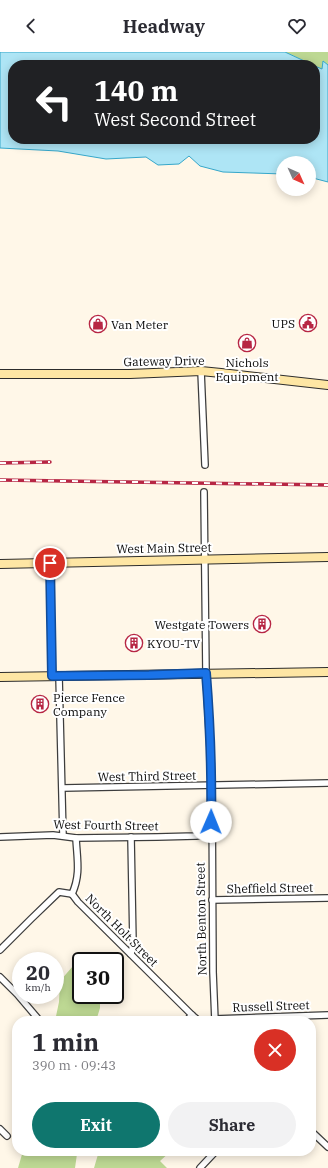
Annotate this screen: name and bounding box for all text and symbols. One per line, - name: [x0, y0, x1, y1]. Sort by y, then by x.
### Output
- icon: back: [20, 15, 42, 37]
- text: Headway: [123, 15, 205, 38]
- icon: heart: [286, 15, 308, 37]
- text: 140 m: [94, 72, 178, 109]
- icon: left: [28, 76, 80, 128]
- text: West Second Street: [94, 108, 256, 131]
- north arrow: [276, 156, 316, 196]
- map controls: [276, 156, 316, 196]
- public building icon: UPS: [298, 313, 318, 333]
- shop icon: Van Meter: [88, 314, 108, 334]
- place label: UPS: [272, 316, 295, 331]
- place label: Van Meter: [111, 317, 169, 332]
- shop icon: Nichols Equipment: [237, 333, 257, 353]
- street label: Gateway Drive: [123, 353, 205, 369]
- place label: Nichols Equipment: [215, 355, 279, 384]
- street label: West Main Street: [116, 540, 212, 556]
- pin: [33, 546, 67, 580]
- icon: arrive: [39, 552, 61, 574]
- building icon: Westgate Towers: [252, 614, 272, 634]
- place label: Westgate Towers: [154, 617, 249, 632]
- building icon: KYOU-TV: [124, 633, 144, 653]
- place label: KYOU-TV: [147, 636, 200, 651]
- place label: Pierce Fence Company: [53, 690, 125, 719]
- building icon: Pierce Fence Company: [30, 694, 50, 714]
- street label: West Third Street: [98, 768, 196, 784]
- position arrow: [190, 801, 232, 843]
- street label: West Fourth Street: [53, 817, 159, 833]
- street label: North Benton Street: [193, 862, 209, 976]
- street label: Sheffield Street: [227, 880, 313, 896]
- street label: North Holt Street: [83, 891, 161, 969]
- speed limit sign: 30: [72, 952, 124, 1004]
- text: 20: [26, 959, 50, 986]
- text: km/h: [25, 981, 51, 994]
- street label: Russell Street: [232, 997, 310, 1015]
- text: 1 min: [32, 1026, 99, 1058]
- button: close: [254, 1029, 296, 1071]
- text: 390 m · 09:43: [32, 1057, 116, 1074]
- button: Exit: [32, 1102, 160, 1148]
- button: Share: [168, 1102, 296, 1148]

